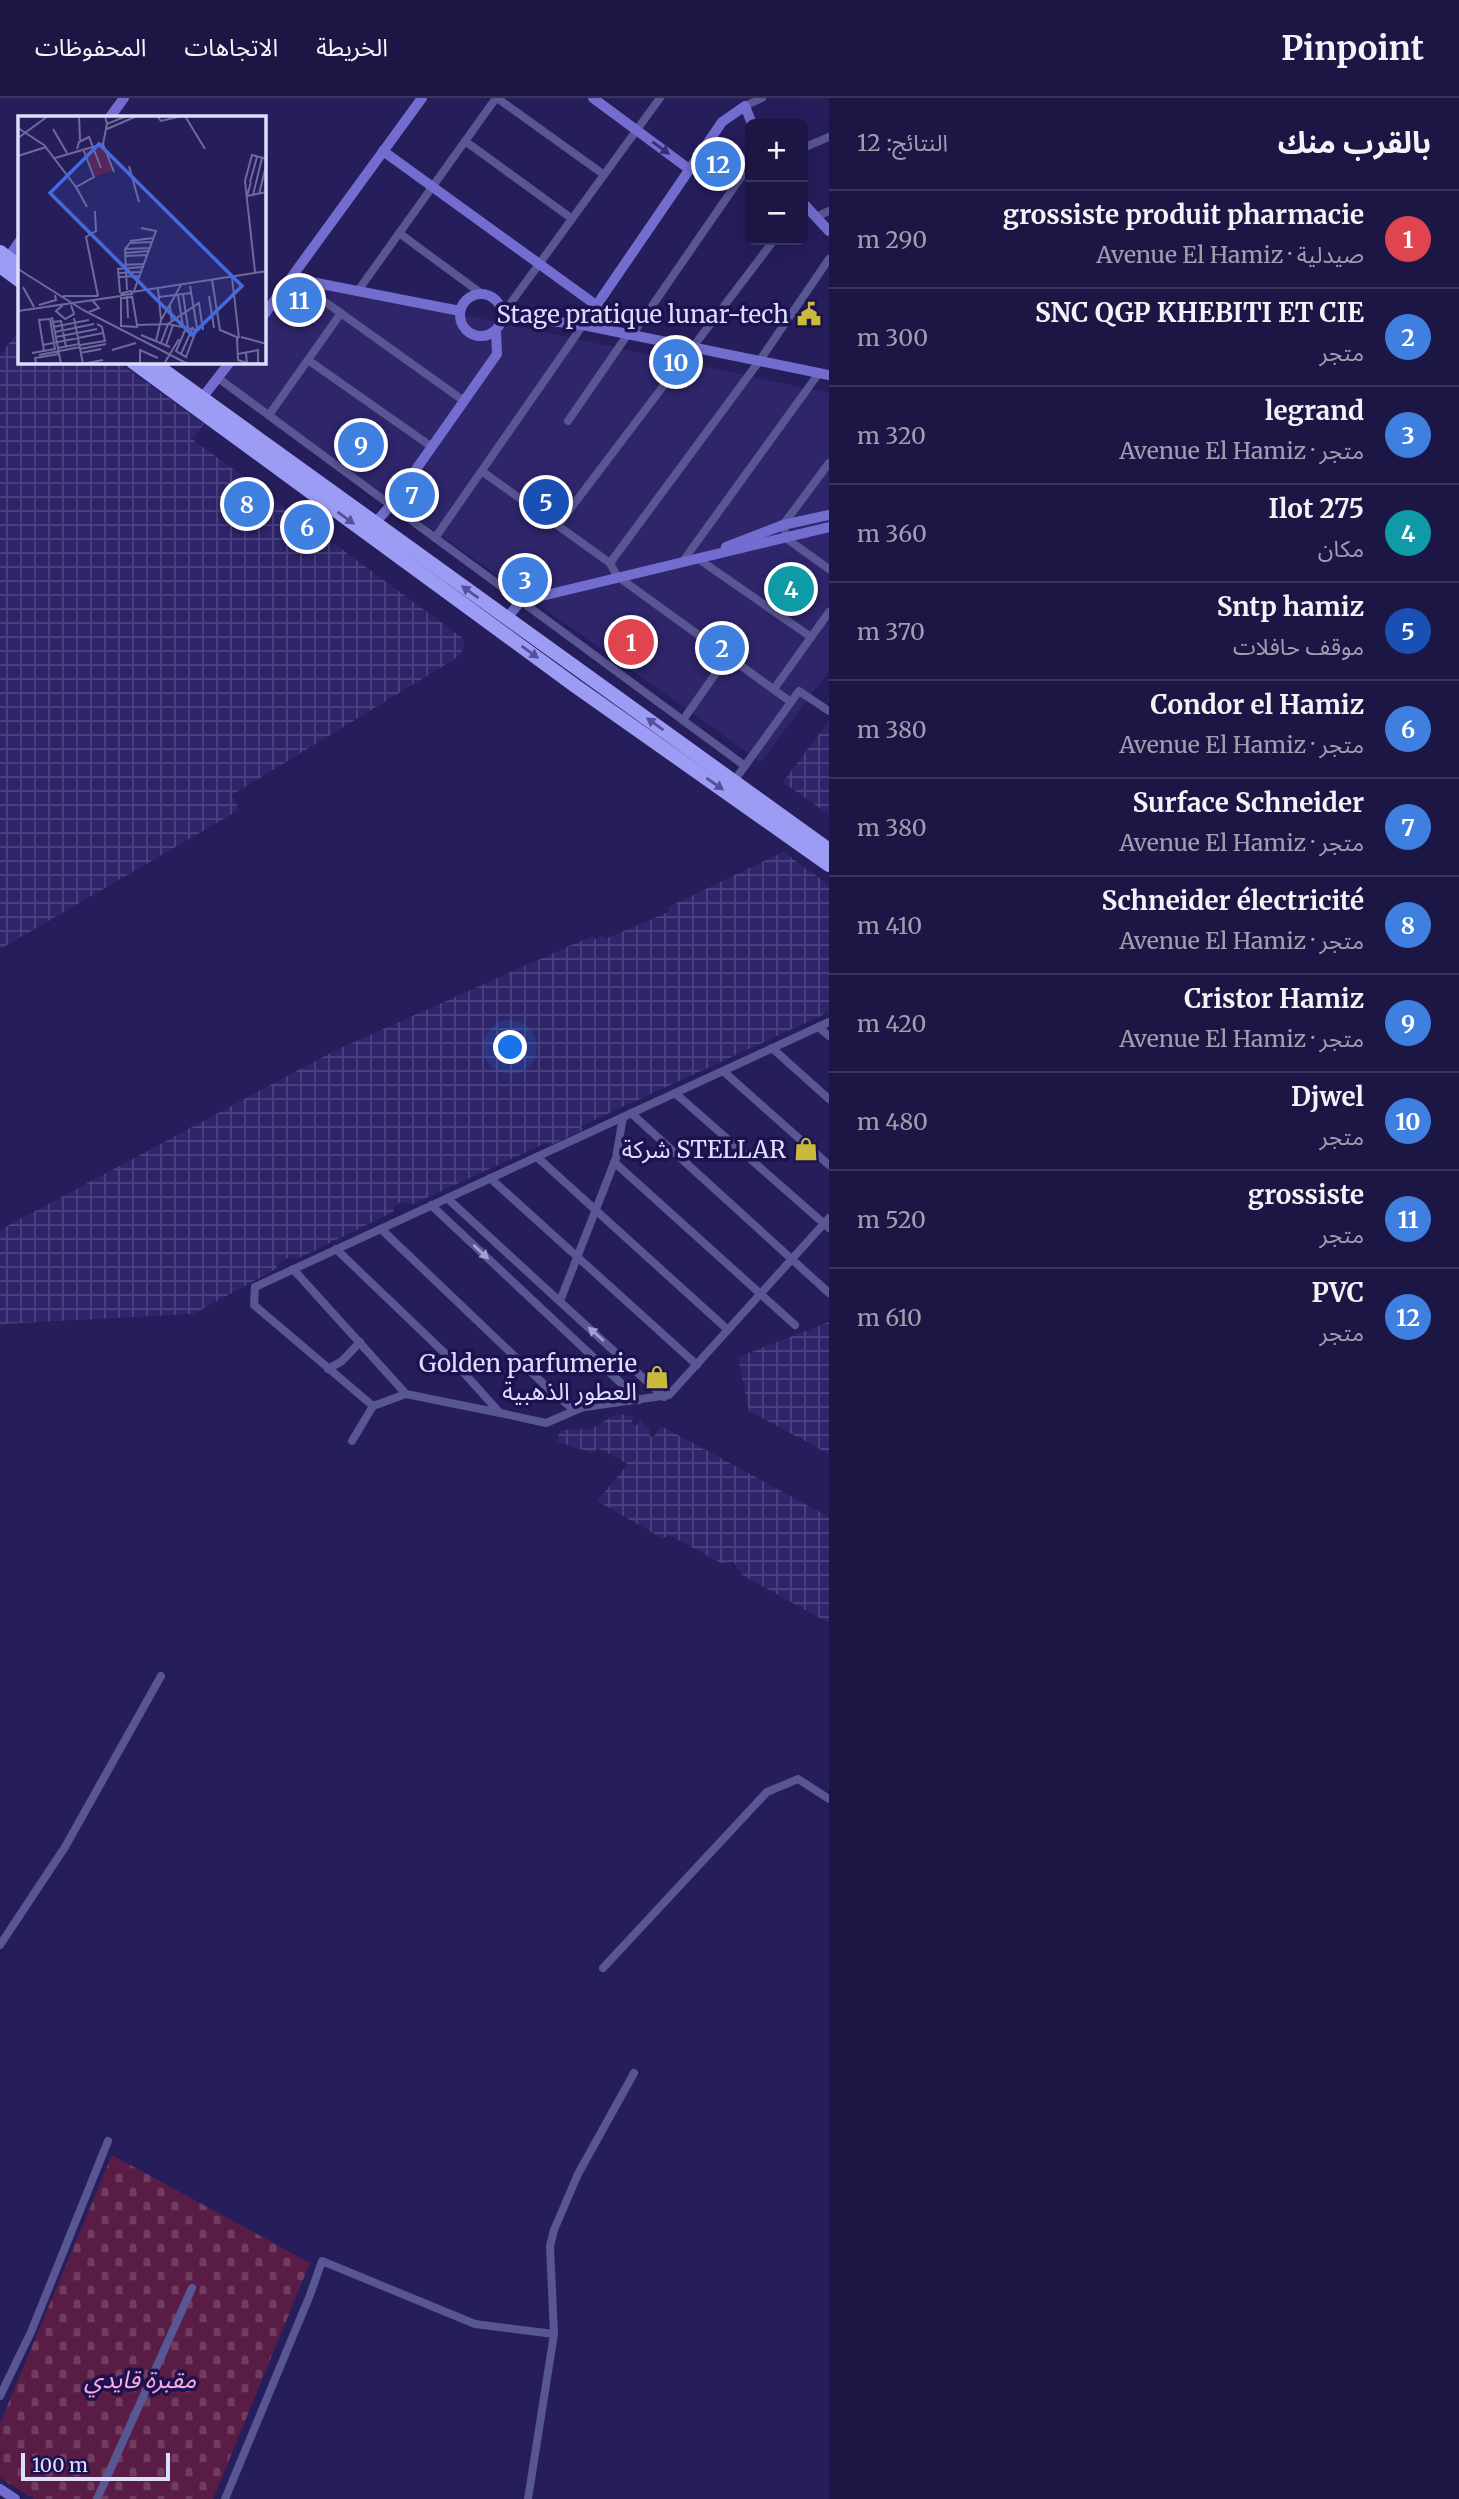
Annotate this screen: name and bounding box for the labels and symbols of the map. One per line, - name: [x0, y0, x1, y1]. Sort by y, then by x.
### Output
- inset map: [18, 116, 266, 364]
- pin: 12: [695, 138, 741, 190]
- one-way arrow: [652, 141, 670, 155]
- pin: 11: [276, 274, 322, 326]
- place label: Stage pratique lunar-tech: [497, 299, 789, 330]
- public building icon: Stage pratique lunar-tech: [795, 300, 823, 328]
- pin: 10: [653, 336, 699, 388]
- pin: 9: [338, 419, 384, 471]
- pin: 7: [389, 469, 435, 521]
- pin: 5: [523, 476, 569, 528]
- pin: 8: [224, 478, 270, 530]
- pin: 6: [284, 501, 330, 553]
- one-way arrow: [337, 511, 355, 525]
- pin: 3: [502, 554, 548, 606]
- pin: 4: [768, 563, 814, 615]
- one-way arrow: [461, 585, 479, 599]
- pin: 1: [608, 616, 654, 668]
- pin: 2: [699, 622, 745, 674]
- one-way arrow: [520, 645, 538, 660]
- one-way arrow: [646, 717, 664, 732]
- one-way arrow: [706, 777, 724, 791]
- your location: [493, 1030, 527, 1064]
- place label: شركة STELLAR: [622, 1134, 786, 1165]
- shop icon: شركة STELLAR: [792, 1135, 820, 1163]
- one-way arrow: [472, 1244, 490, 1260]
- one-way arrow: [587, 1326, 605, 1342]
- place label: Golden parfumerie العطور الذهبية: [419, 1348, 637, 1407]
- shop icon: Golden parfumerie العطور الذهبية: [643, 1363, 671, 1391]
- park label: مقبرة قايدي: [84, 2364, 196, 2398]
- scale bar: [21, 2450, 170, 2482]

